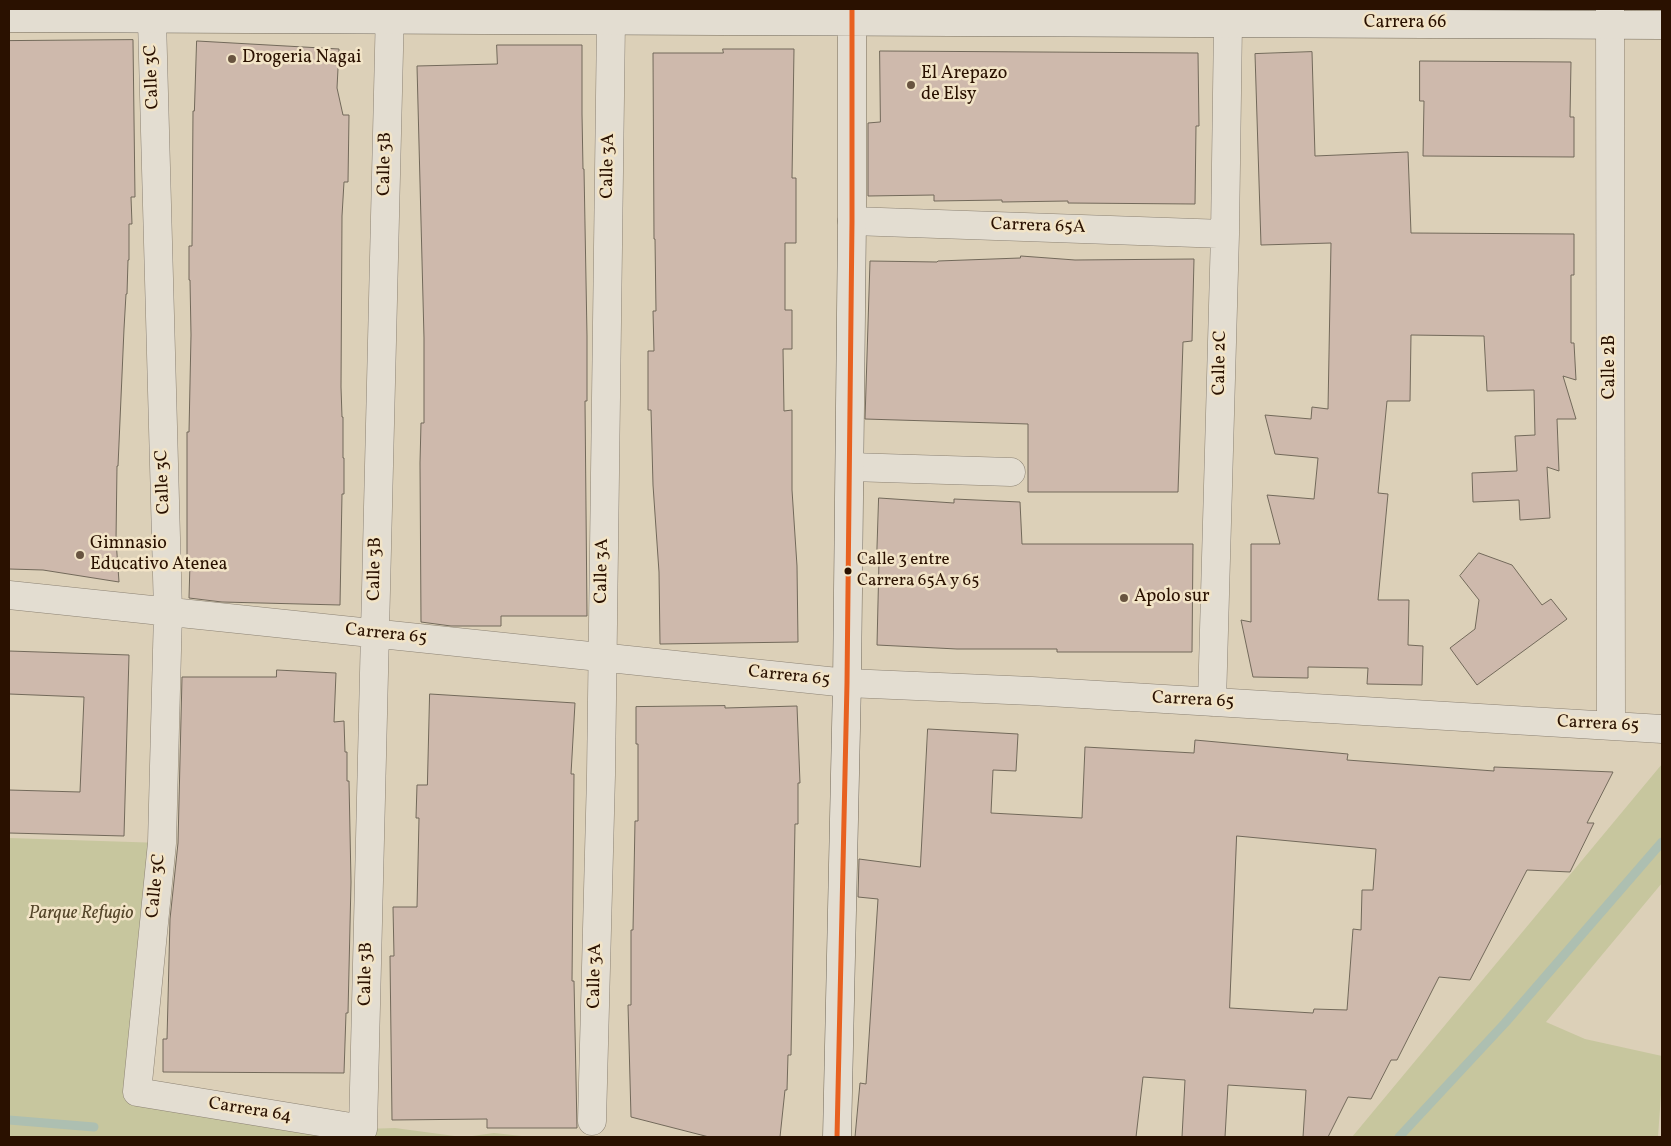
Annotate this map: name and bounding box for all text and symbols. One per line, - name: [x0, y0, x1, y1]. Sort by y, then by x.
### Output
- street label: Carrera 66: [1364, 13, 1446, 35]
- street label: Calle 3C: [141, 44, 165, 110]
- place label: Drogeria Nagai: [242, 48, 361, 70]
- marker: Drogeria Nagai: [226, 53, 238, 65]
- place label: El Arepazo de Elsy: [921, 64, 1007, 106]
- marker: El Arepazo de Elsy: [905, 79, 917, 91]
- street label: Calle 3B: [375, 132, 397, 196]
- street label: Calle 3A: [598, 133, 620, 199]
- street label: Carrera 65A: [990, 215, 1086, 239]
- street label: Calle 2C: [1210, 330, 1232, 396]
- street label: Calle 2B: [1600, 335, 1622, 399]
- street label: Calle 3C: [152, 449, 176, 515]
- place label: Gimnasio Educativo Atenea: [90, 534, 227, 576]
- street label: Calle 3B: [365, 537, 387, 601]
- street label: Calle 3A: [592, 538, 614, 604]
- marker: Gimnasio Educativo Atenea: [74, 549, 86, 561]
- place label: Calle 3 entre Carrera 65A y 65: [857, 551, 979, 591]
- marker: Calle 3 entre Carrera 65A y 65: [843, 566, 853, 576]
- place label: Apolo sur: [1134, 587, 1210, 609]
- marker: Apolo sur: [1118, 592, 1130, 604]
- street label: Carrera 65: [344, 620, 428, 650]
- street label: Carrera 65: [747, 662, 831, 692]
- street label: Carrera 65: [1151, 688, 1235, 714]
- street label: Carrera 65: [1556, 712, 1640, 738]
- street label: Calle 3C: [143, 853, 171, 919]
- park label: Parque Refugio: [29, 904, 133, 926]
- street label: Calle 3B: [356, 942, 378, 1006]
- street label: Calle 3A: [585, 943, 607, 1009]
- street label: Carrera 64: [207, 1094, 293, 1128]

